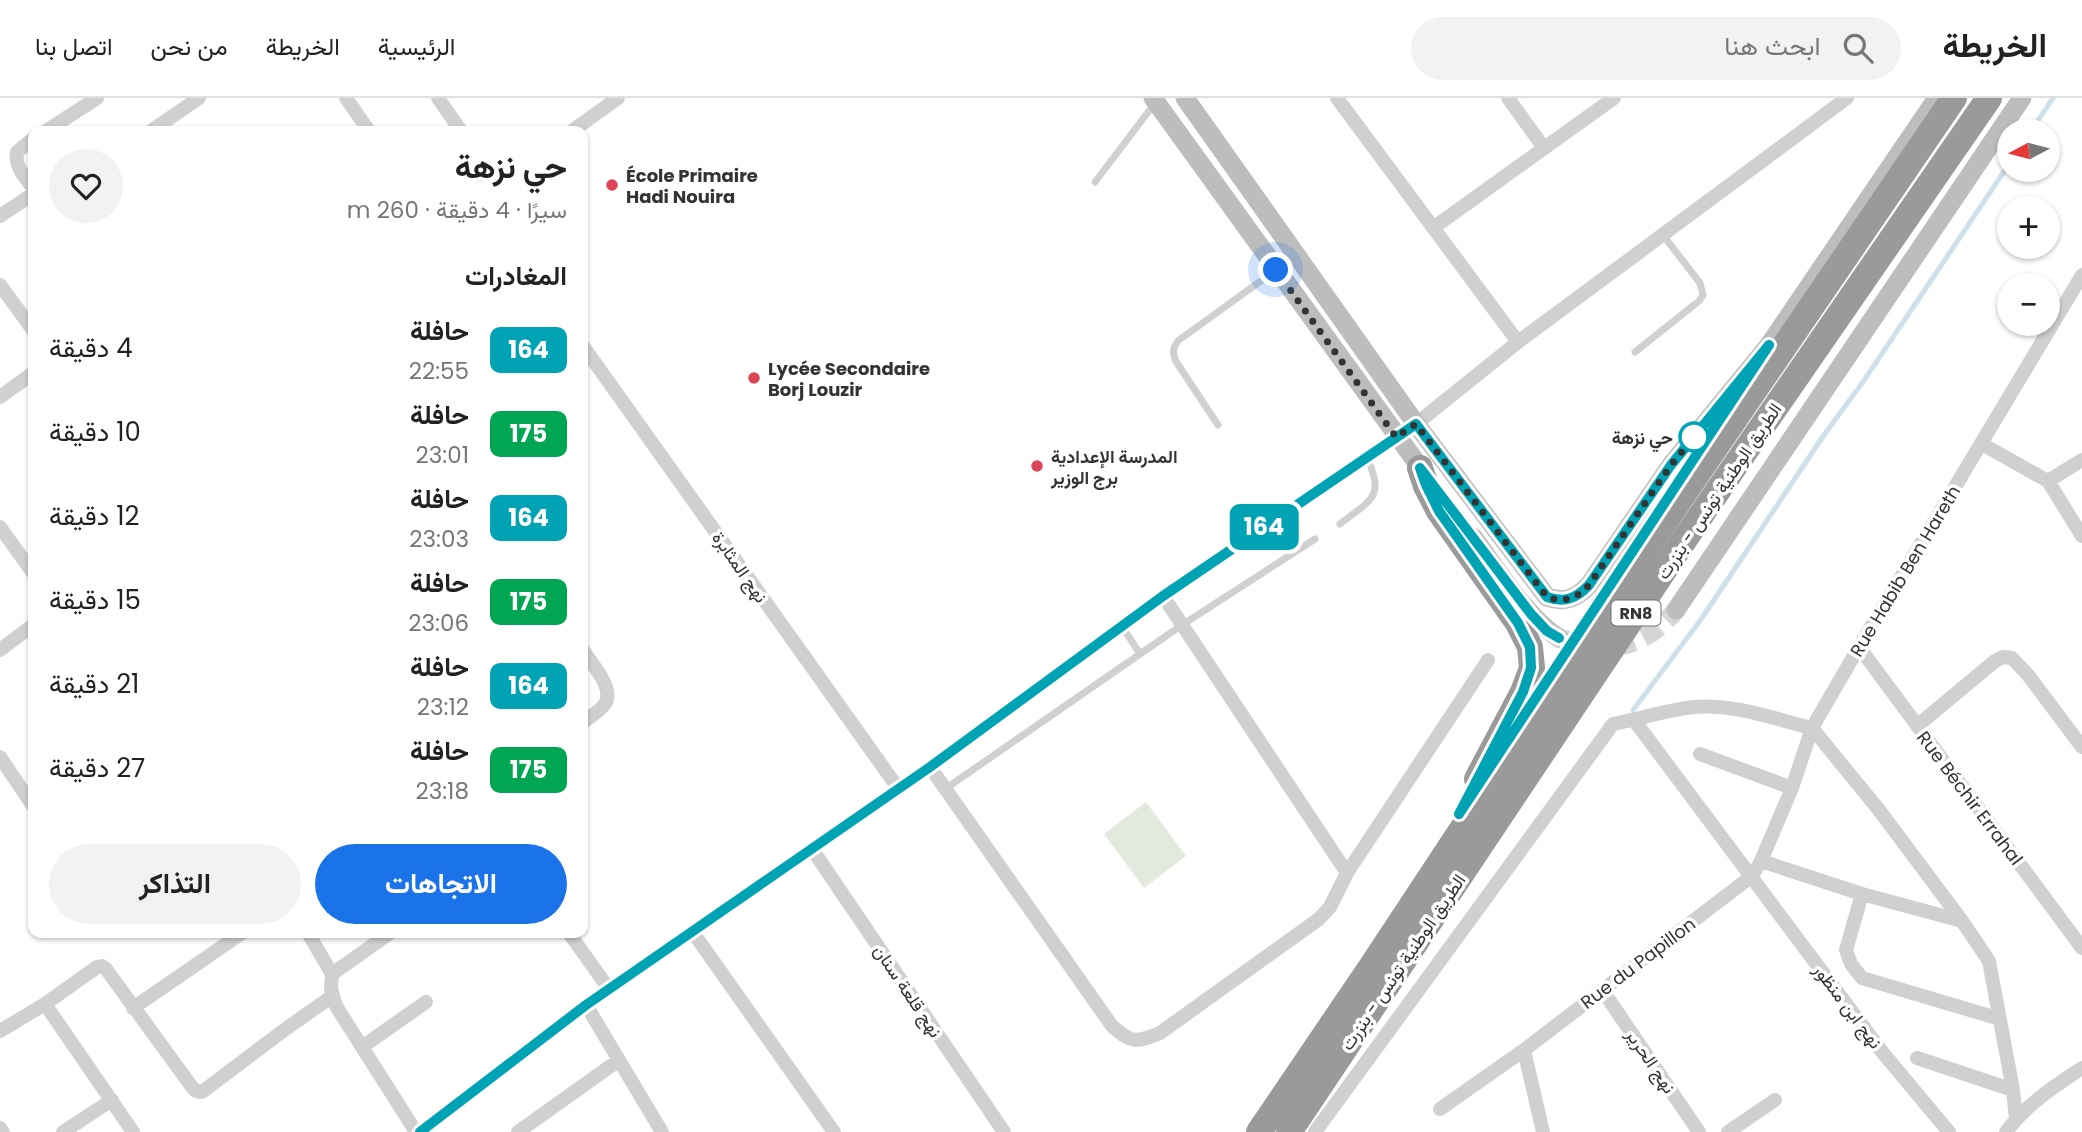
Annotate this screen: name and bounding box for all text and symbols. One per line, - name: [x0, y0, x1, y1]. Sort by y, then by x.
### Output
- search box: [1411, 17, 1901, 80]
- text: الخريطة: [1943, 22, 2047, 69]
- text: ابحث هنا: [1724, 28, 1821, 64]
- icon: search: [1839, 29, 1877, 67]
- text: اتصل بنا: [35, 30, 113, 63]
- text: من نحن: [151, 30, 228, 63]
- text: الخريطة: [266, 30, 340, 63]
- text: الرئيسية: [378, 30, 455, 63]
- north arrow: [1997, 119, 2060, 182]
- map controls: [1997, 119, 2060, 336]
- text: حي نزهة: [455, 143, 567, 190]
- button: heart: [49, 149, 123, 223]
- place label: École Primaire Hadi Nouira: [626, 163, 758, 209]
- marker: École Primaire Hadi Nouira: [604, 177, 620, 193]
- text: سيرًا · 4 دقيقة · 260 m: [347, 194, 567, 226]
- button: +: [1997, 196, 2060, 259]
- your location: [1258, 252, 1293, 287]
- text: المغادرات: [465, 258, 567, 294]
- button: −: [1997, 273, 2060, 336]
- text: حافلة: [410, 313, 469, 349]
- text: 4 دقيقة: [49, 330, 132, 366]
- text: 164: [508, 333, 549, 366]
- text: 22:55: [409, 355, 469, 387]
- place label: Lycée Secondaire Borj Louzir: [768, 356, 930, 402]
- marker: Lycée Secondaire Borj Louzir: [746, 370, 762, 386]
- text: حافلة: [410, 397, 469, 433]
- street label: الطريق الوطنية تونس - بنزرت: [1651, 398, 1787, 584]
- text: 10 دقيقة: [49, 414, 141, 450]
- text: 175: [510, 417, 547, 450]
- marker: حي نزهة: [1679, 422, 1709, 452]
- place label: حي نزهة: [1612, 425, 1673, 453]
- text: 23:01: [416, 439, 469, 471]
- place label: المدرسة الإعدادية برج الوزير: [1050, 444, 1178, 490]
- marker: المدرسة الإعدادية برج الوزير: [1029, 458, 1045, 474]
- text: حافلة: [410, 481, 469, 517]
- street label: Rue Habib Ben Hareth: [1844, 481, 1966, 661]
- text: 12 دقيقة: [49, 498, 139, 534]
- text: 164: [508, 501, 549, 534]
- line badge: 164: [1224, 504, 1304, 550]
- text: 164: [1244, 510, 1284, 543]
- text: 23:03: [409, 523, 469, 555]
- street label: نهج المثابرة: [706, 526, 774, 608]
- text: حافلة: [410, 565, 469, 601]
- text: 15 دقيقة: [49, 582, 141, 618]
- text: 175: [510, 585, 547, 618]
- road number: RN8: [1612, 600, 1660, 626]
- text: 23:06: [408, 607, 469, 639]
- text: حافلة: [410, 649, 469, 685]
- text: 21 دقيقة: [49, 666, 139, 702]
- text: 164: [508, 669, 549, 702]
- text: 23:12: [417, 691, 469, 723]
- street label: Rue Béchir Errahal: [1911, 726, 2029, 870]
- text: حافلة: [410, 733, 469, 769]
- text: 27 دقيقة: [49, 750, 145, 786]
- text: 175: [510, 753, 547, 786]
- text: 23:18: [415, 775, 469, 807]
- button: التذاكر: [49, 844, 301, 924]
- button: الاتجاهات: [315, 844, 567, 924]
- street label: الطريق الوطنية تونس - بنزرت: [1335, 869, 1471, 1055]
- street label: Rue du Papillon: [1575, 911, 1701, 1015]
- street label: نهج قلعة سنان: [868, 940, 948, 1042]
- street label: نهج ابن منظور: [1807, 958, 1888, 1054]
- street label: نهج الحرير: [1620, 1023, 1682, 1098]

